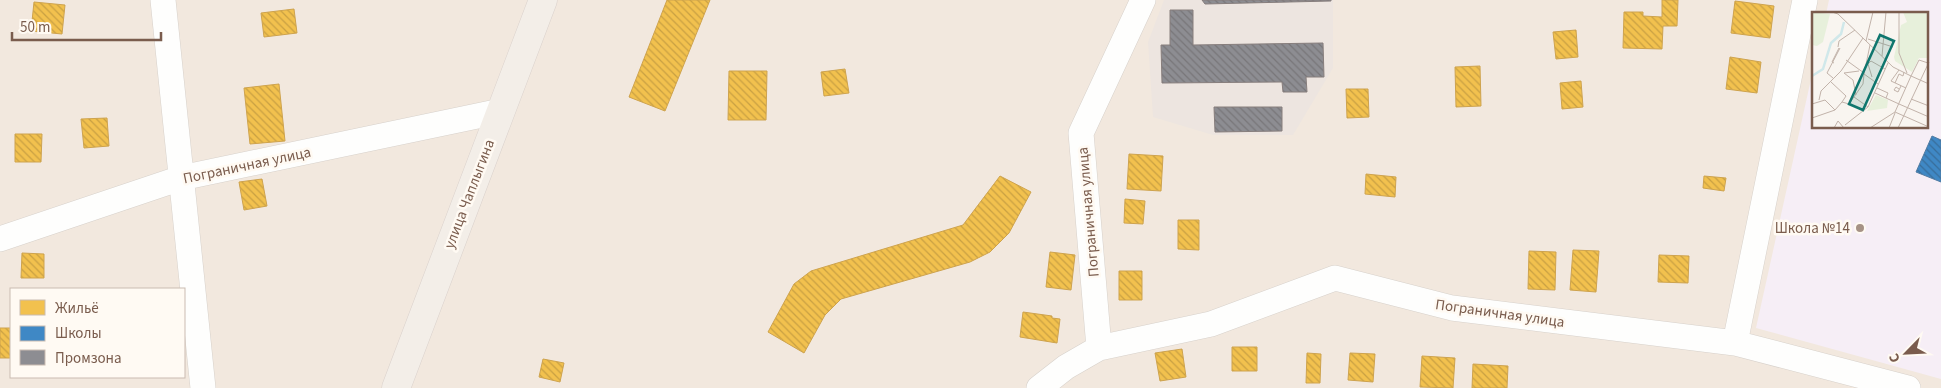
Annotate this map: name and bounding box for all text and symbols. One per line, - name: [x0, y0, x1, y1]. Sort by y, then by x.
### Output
- scale bar: [12, 10, 161, 42]
- inset map: [1812, 12, 1928, 129]
- text: 50 m: [20, 17, 50, 38]
- street label: улица Чаплыгина: [439, 136, 500, 252]
- street label: Пограничная улица: [181, 142, 313, 189]
- street label: Пограничная улица: [1072, 146, 1105, 278]
- place label: Школа №14: [1775, 218, 1851, 239]
- marker: Школа №14: [1854, 222, 1866, 234]
- legend: [10, 288, 185, 378]
- street label: Пограничная улица: [1434, 294, 1566, 333]
- text: Жильё: [55, 298, 99, 319]
- text: Школы: [55, 323, 102, 344]
- north arrow: [1881, 328, 1931, 378]
- text: Промзона: [55, 348, 122, 369]
- text: С: [1884, 350, 1906, 366]

